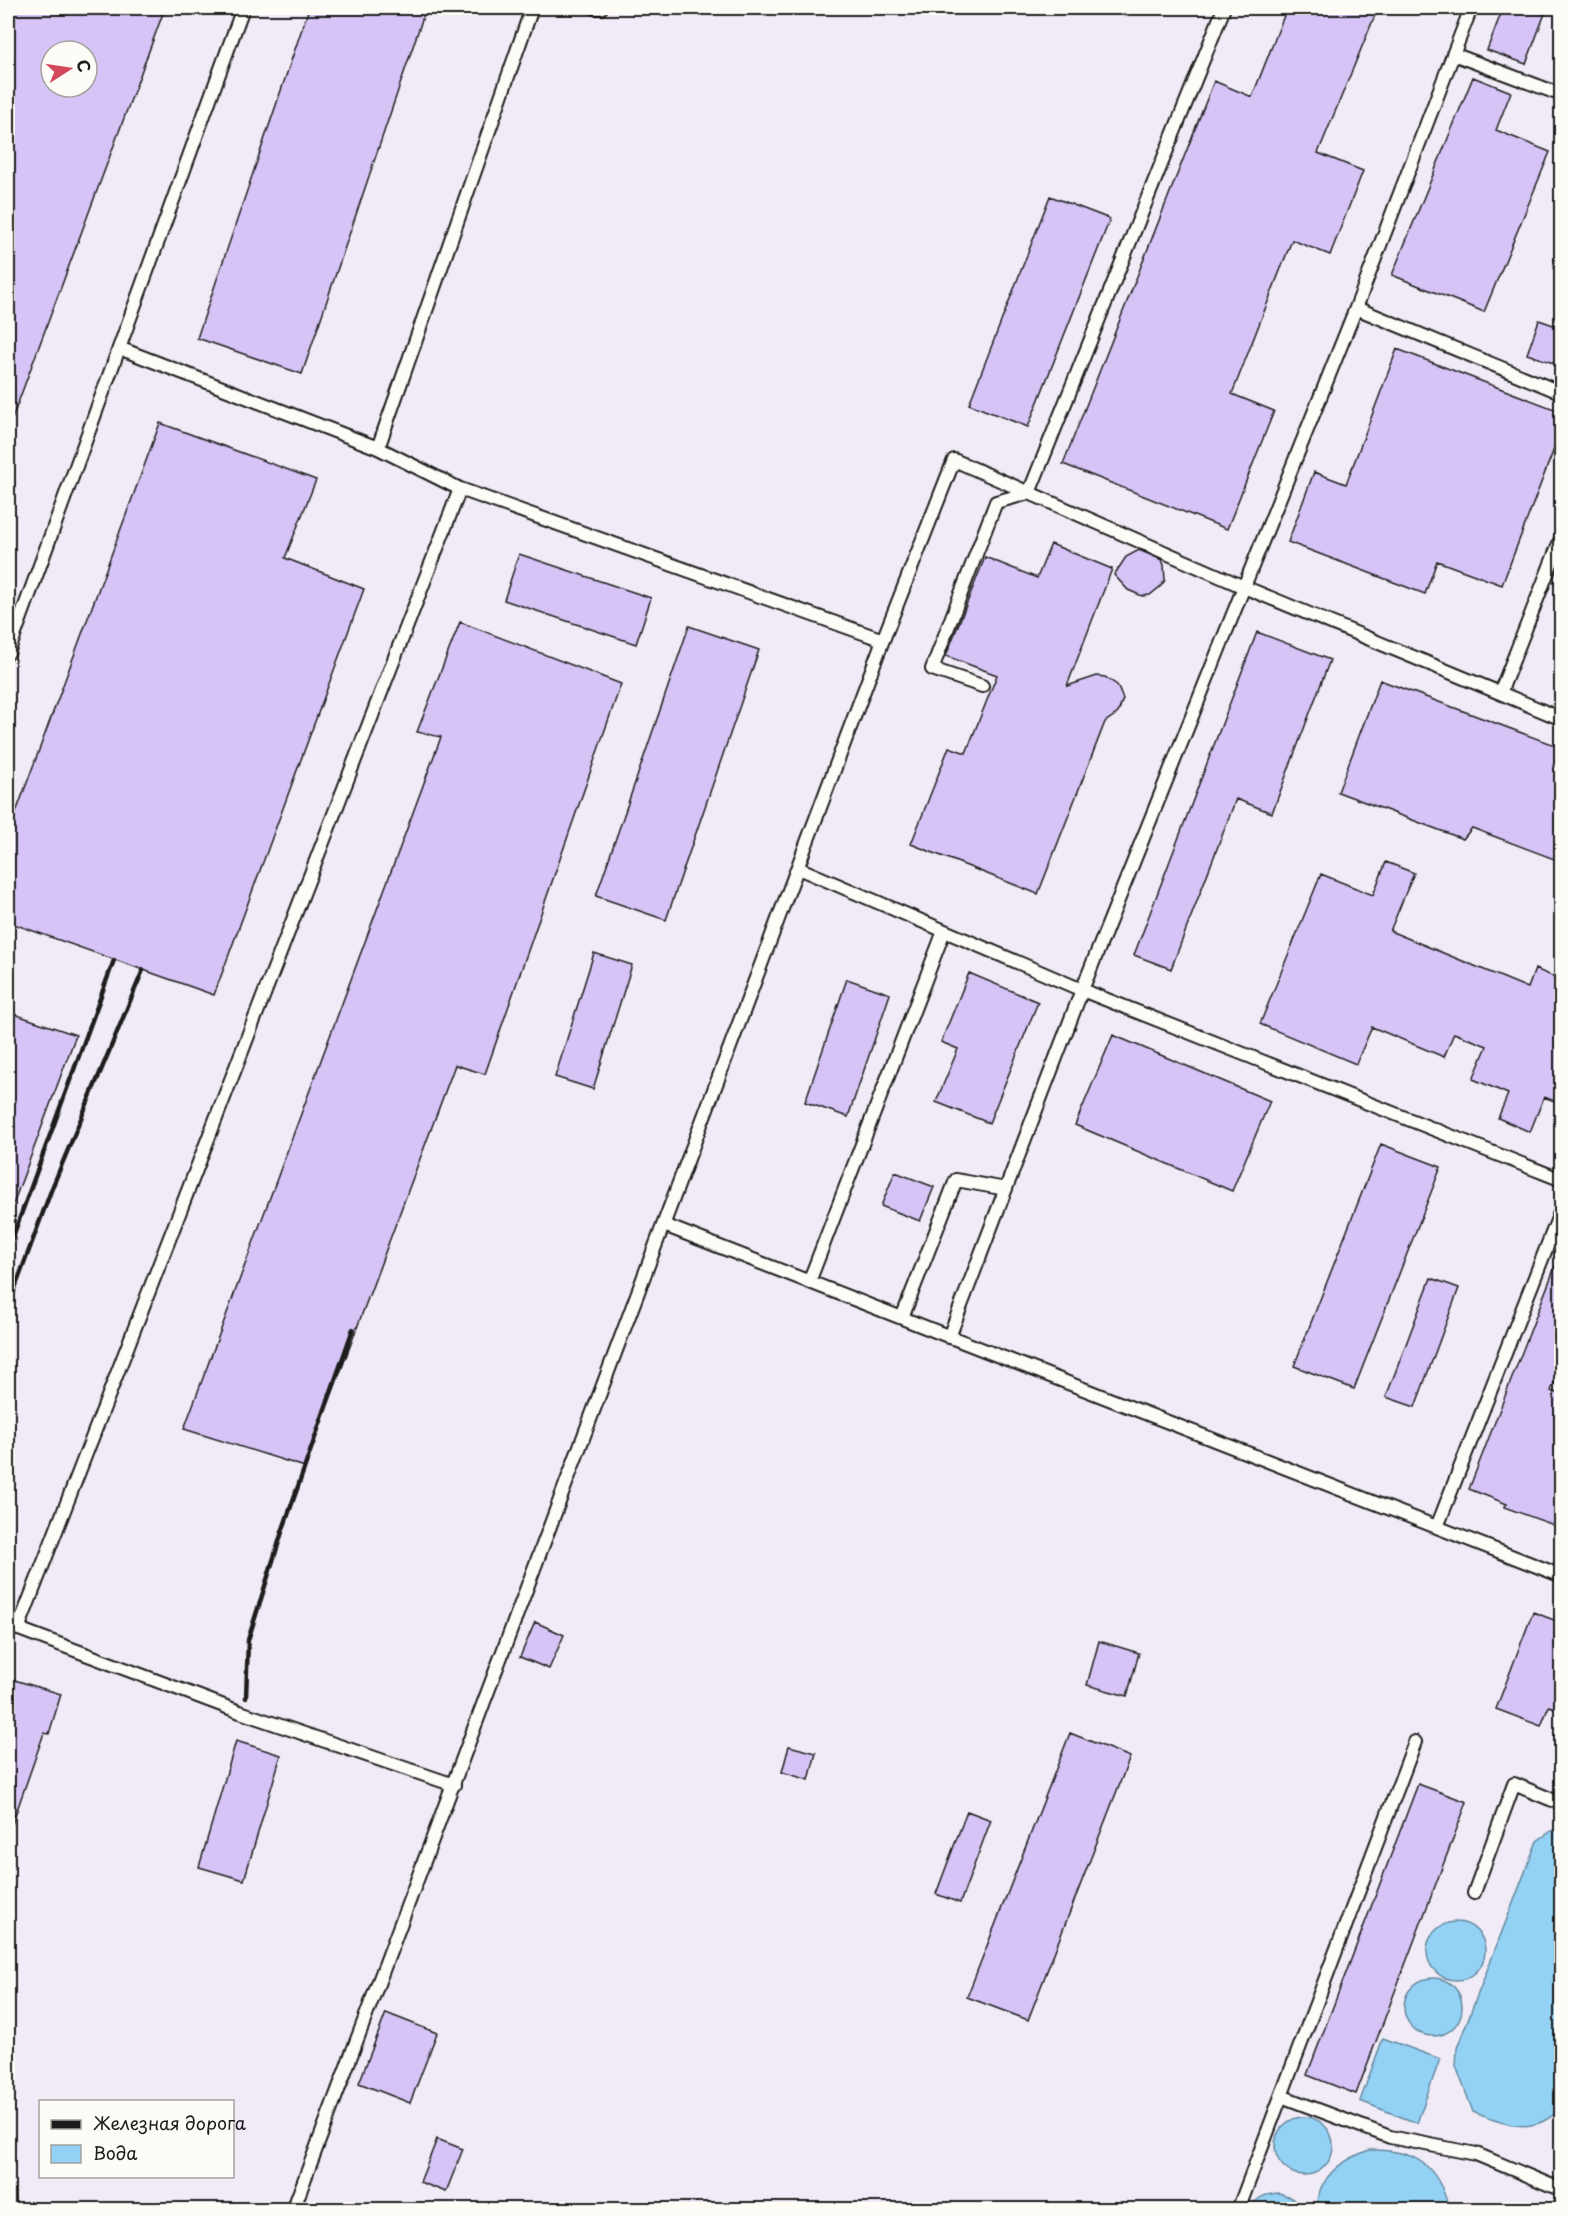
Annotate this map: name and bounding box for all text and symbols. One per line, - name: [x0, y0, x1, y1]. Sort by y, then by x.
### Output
- north arrow: [39, 39, 99, 99]
- text: С: [72, 57, 98, 74]
- legend: [39, 2100, 234, 2178]
- text: Железная дорога: [93, 2109, 247, 2136]
- text: Вода: [93, 2139, 138, 2166]

